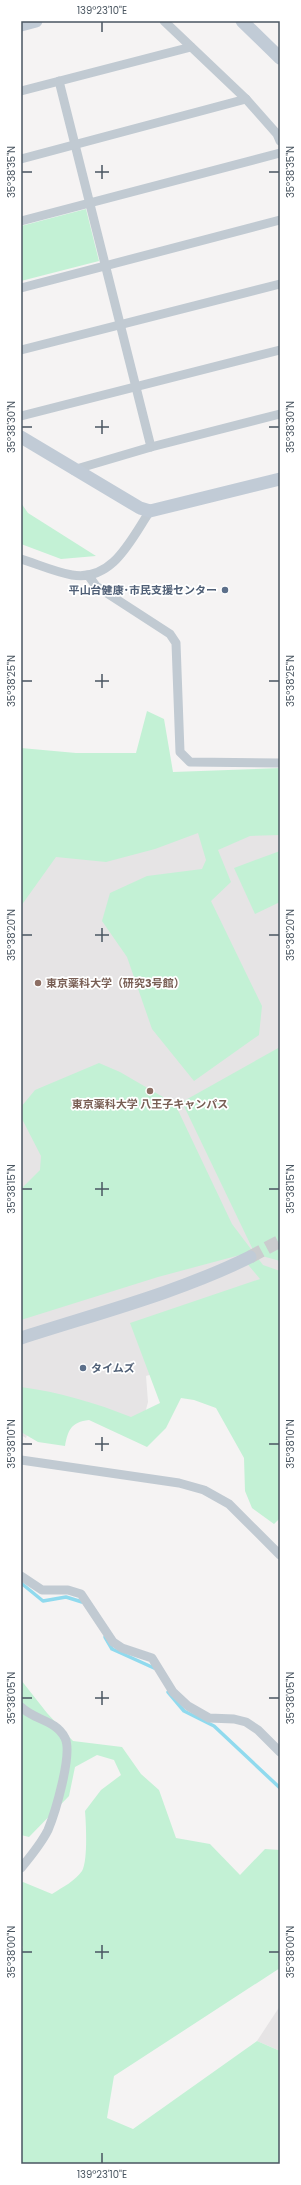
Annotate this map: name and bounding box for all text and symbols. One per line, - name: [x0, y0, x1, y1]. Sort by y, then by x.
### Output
- text: 139°23'10"E: [77, 3, 127, 18]
- text: 35°38'35"N: [4, 146, 19, 198]
- text: 35°38'35"N: [283, 146, 298, 198]
- text: 35°38'30"N: [4, 401, 19, 453]
- text: 35°38'30"N: [283, 401, 298, 453]
- place label: 平山台健康･市民支援センター: [69, 582, 217, 598]
- marker: 平山台健康･市民支援センター: [220, 585, 230, 595]
- text: 35°38'25"N: [4, 655, 19, 707]
- text: 35°38'25"N: [283, 655, 298, 707]
- text: 35°38'20"N: [4, 909, 19, 961]
- text: 35°38'20"N: [283, 909, 298, 961]
- place label: 東京薬科大学（研究3号館）: [46, 975, 185, 991]
- marker: 東京薬科大学（研究3号館）: [33, 978, 43, 988]
- marker: 東京薬科大学 八王子キャンパス: [145, 1086, 155, 1096]
- place label: 東京薬科大学 八王子キャンパス: [72, 1096, 228, 1112]
- text: 35°38'15"N: [4, 1164, 19, 1214]
- text: 35°38'15"N: [283, 1164, 298, 1214]
- place label: タイムズ: [91, 1360, 135, 1376]
- marker: タイムズ: [78, 1363, 88, 1373]
- text: 35°38'10"N: [4, 1419, 19, 1469]
- text: 35°38'10"N: [283, 1419, 298, 1469]
- text: 35°38'05"N: [4, 1672, 19, 1724]
- text: 35°38'05"N: [283, 1672, 298, 1724]
- text: 35°38'00"N: [4, 1926, 19, 1978]
- text: 35°38'00"N: [283, 1926, 298, 1978]
- text: 139°23'10"E: [77, 2167, 127, 2182]

